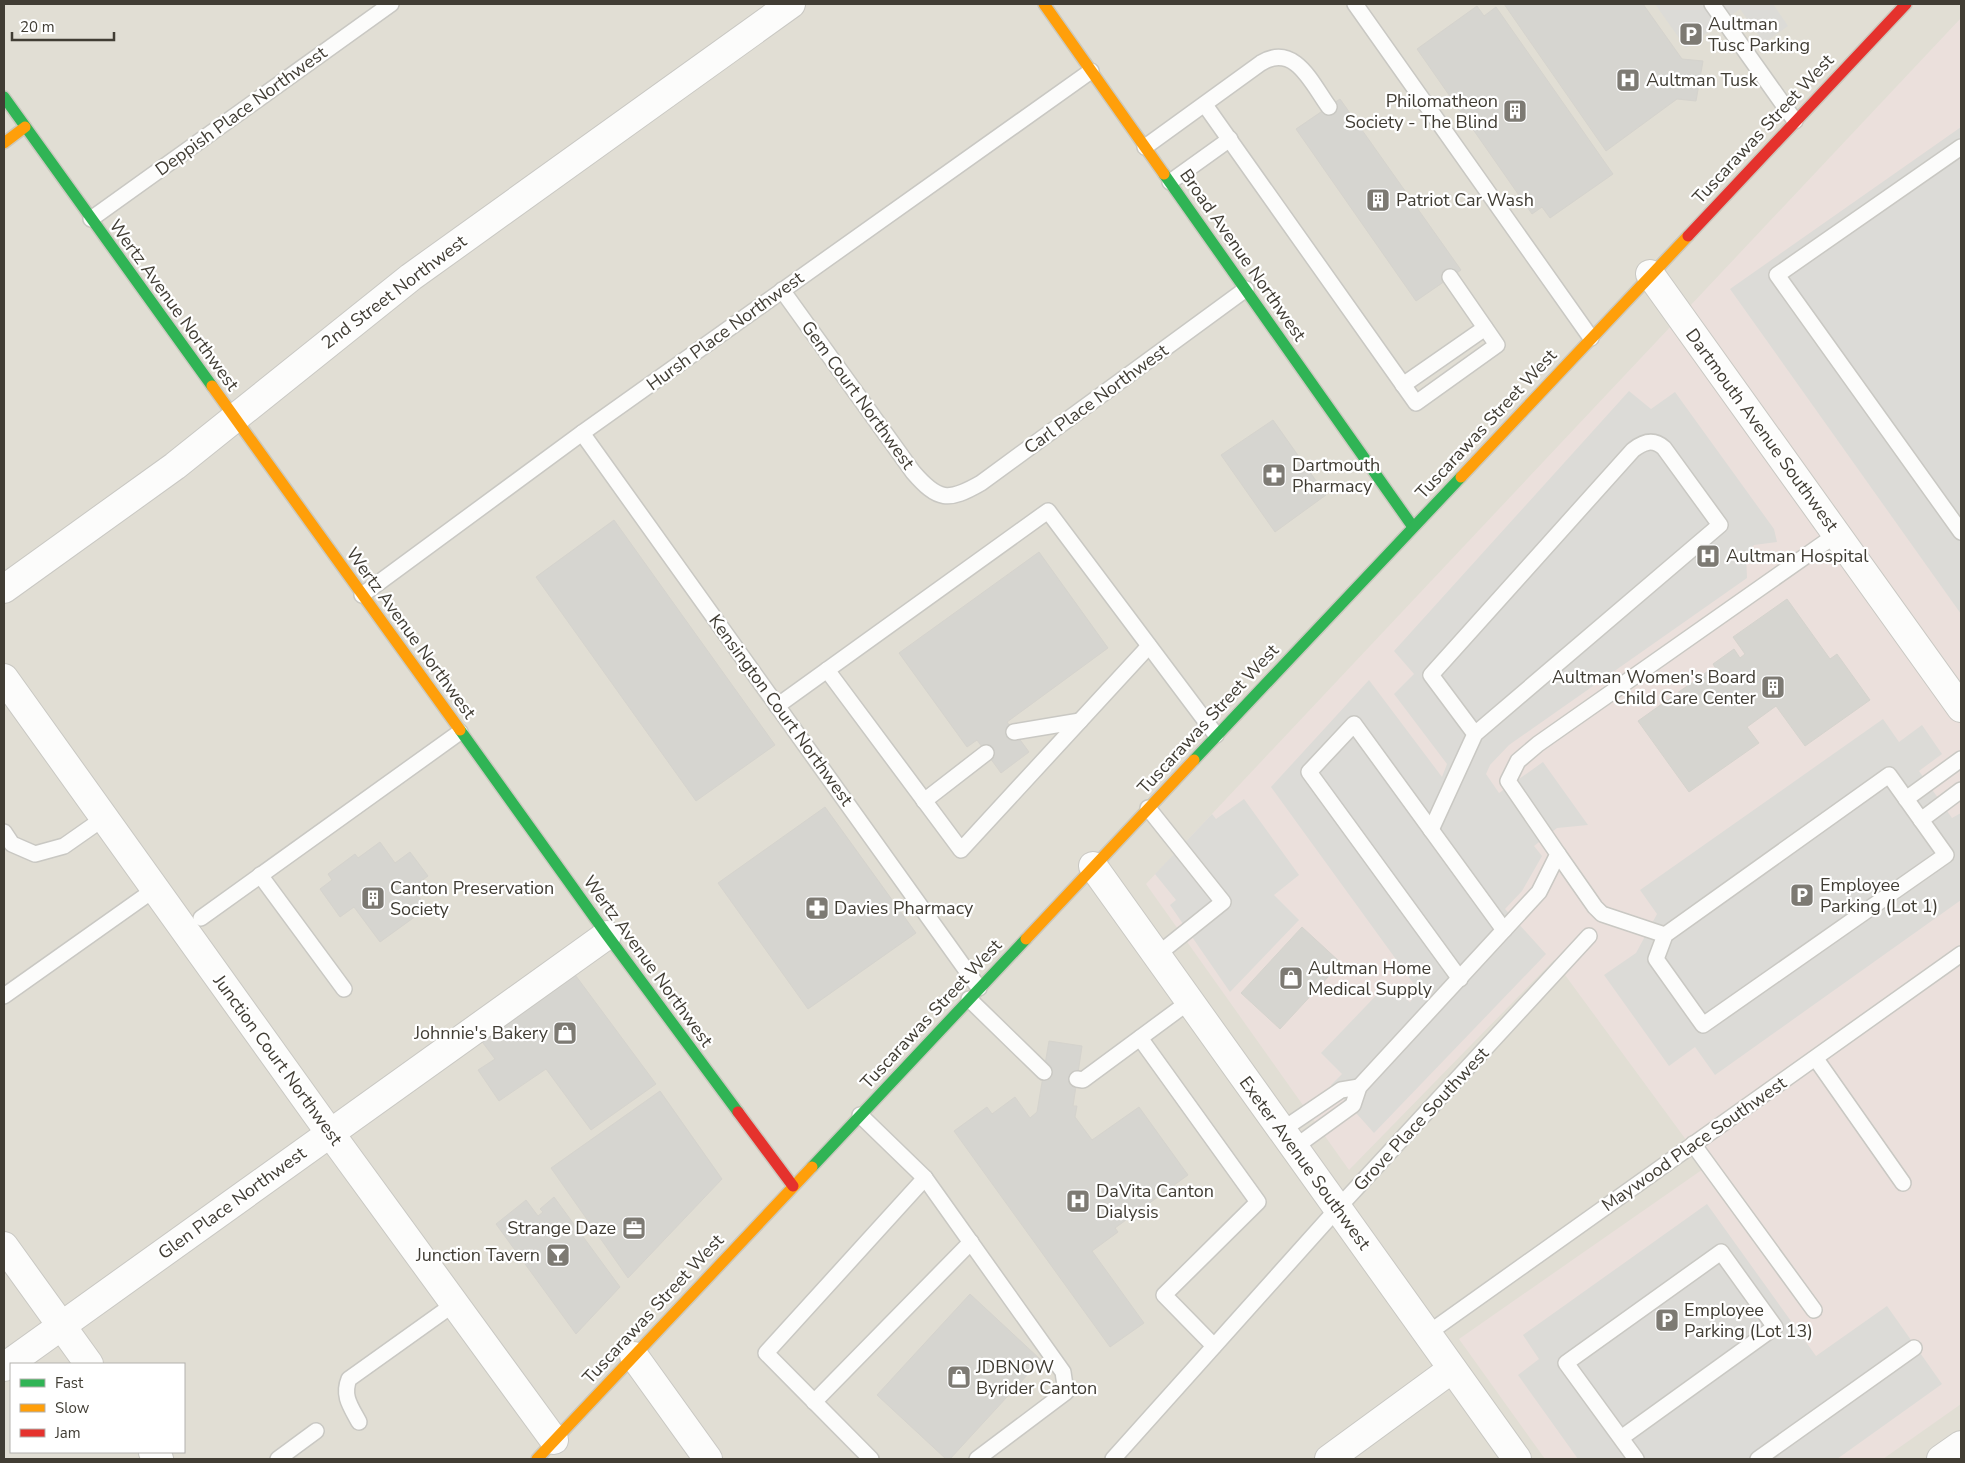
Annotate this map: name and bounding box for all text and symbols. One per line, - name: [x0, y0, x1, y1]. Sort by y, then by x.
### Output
- scale bar: [12, 10, 115, 42]
- place label: Aultman Tusc Parking: [1708, 12, 1810, 57]
- text: 20 m: [20, 17, 55, 37]
- parking icon: Aultman Tusc Parking: [1678, 21, 1704, 47]
- street label: Deppish Place Northwest: [150, 40, 332, 181]
- street label: Tuscarawas Street West: [1687, 48, 1839, 209]
- hospital icon: Aultman Tusk: [1615, 67, 1641, 93]
- place label: Aultman Tusk: [1646, 68, 1759, 92]
- place label: Philomatheon Society - The Blind: [1345, 89, 1498, 134]
- building icon: Philomatheon Society - The Blind: [1502, 98, 1528, 124]
- street label: Broad Avenue Northwest: [1174, 164, 1312, 346]
- building icon: Patriot Car Wash: [1365, 187, 1391, 213]
- place label: Patriot Car Wash: [1396, 188, 1534, 212]
- street label: Wertz Avenue Northwest: [104, 214, 245, 396]
- street label: 2nd Street Northwest: [316, 229, 472, 355]
- street label: Hursh Place Northwest: [642, 266, 809, 396]
- street label: Gem Court Northwest: [796, 316, 921, 475]
- street label: Dartmouth Avenue Southwest: [1680, 324, 1844, 537]
- street label: Carl Place Northwest: [1019, 338, 1173, 459]
- street label: Tuscarawas Street West: [1410, 343, 1562, 504]
- place label: Dartmouth Pharmacy: [1292, 453, 1380, 498]
- pharmacy icon: Dartmouth Pharmacy: [1261, 462, 1287, 488]
- street label: Wertz Avenue Northwest: [341, 542, 482, 724]
- hospital icon: Aultman Hospital: [1695, 543, 1721, 569]
- place label: Aultman Hospital: [1726, 544, 1869, 568]
- street label: Kensington Court Northwest: [703, 609, 859, 811]
- street label: Tuscarawas Street West: [1132, 638, 1284, 799]
- place label: Aultman Women's Board Child Care Center: [1552, 665, 1757, 710]
- building icon: Aultman Women's Board Child Care Center: [1760, 674, 1786, 700]
- street label: Wertz Avenue Northwest: [578, 870, 719, 1052]
- place label: Employee Parking (Lot 1): [1820, 873, 1938, 918]
- place label: Canton Preservation Society: [390, 876, 554, 921]
- parking icon: Employee Parking (Lot 1): [1789, 882, 1815, 908]
- building icon: Canton Preservation Society: [360, 885, 386, 911]
- pharmacy icon: Davies Pharmacy: [804, 895, 830, 921]
- place label: Davies Pharmacy: [834, 896, 974, 920]
- street label: Tuscarawas Street West: [855, 933, 1007, 1094]
- place label: Aultman Home Medical Supply: [1308, 956, 1433, 1001]
- shop icon: Aultman Home Medical Supply: [1278, 965, 1304, 991]
- street label: Junction Court Northwest: [207, 969, 348, 1151]
- shop icon: Johnnie's Bakery: [552, 1020, 578, 1046]
- place label: Johnnie's Bakery: [413, 1021, 549, 1045]
- street label: Grove Place Southwest: [1348, 1041, 1494, 1196]
- street label: Exeter Avenue Southwest: [1234, 1071, 1377, 1255]
- street label: Maywood Place Southwest: [1597, 1071, 1792, 1217]
- street label: Glen Place Northwest: [153, 1141, 311, 1265]
- place label: DaVita Canton Dialysis: [1096, 1179, 1214, 1224]
- hospital icon: DaVita Canton Dialysis: [1065, 1188, 1091, 1214]
- office icon: Strange Daze: [621, 1215, 647, 1241]
- place label: Strange Daze: [507, 1216, 616, 1240]
- street label: Tuscarawas Street West: [577, 1228, 729, 1389]
- bar icon: Junction Tavern: [545, 1242, 571, 1268]
- place label: Junction Tavern: [415, 1243, 540, 1267]
- place label: Employee Parking (Lot 13): [1684, 1298, 1813, 1343]
- parking icon: Employee Parking (Lot 13): [1654, 1307, 1680, 1333]
- place label: JDBNOW Byrider Canton: [975, 1355, 1097, 1400]
- legend: [10, 1363, 185, 1453]
- shop icon: JDBNOW Byrider Canton: [946, 1364, 972, 1390]
- text: Fast: [55, 1373, 84, 1393]
- text: Slow: [55, 1398, 90, 1418]
- text: Jam: [54, 1423, 81, 1443]

